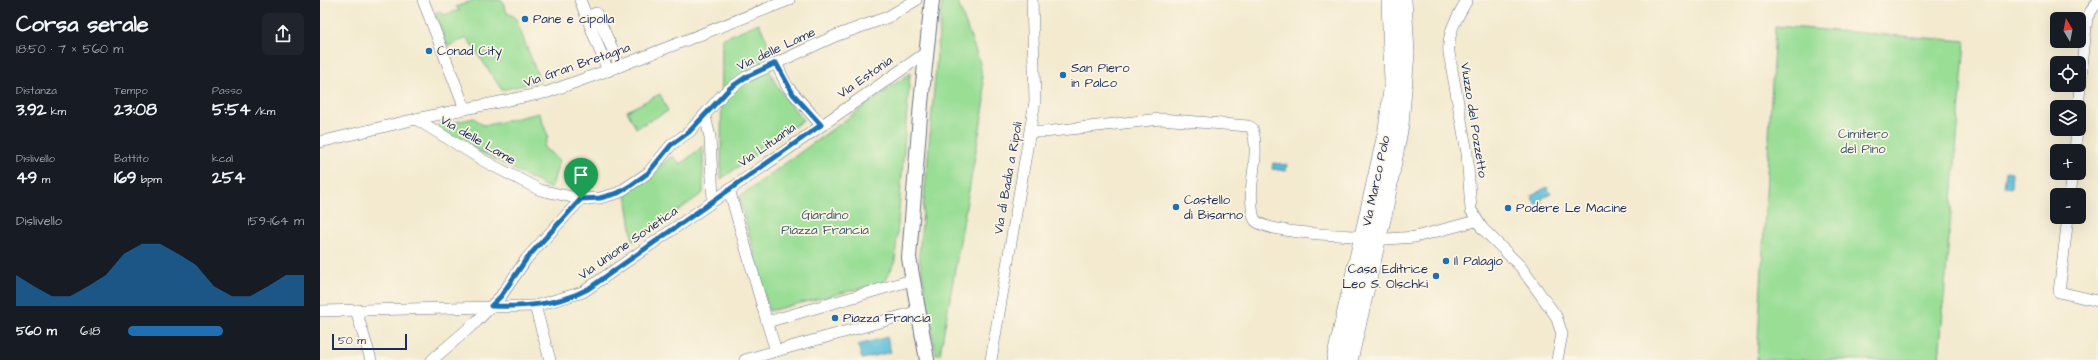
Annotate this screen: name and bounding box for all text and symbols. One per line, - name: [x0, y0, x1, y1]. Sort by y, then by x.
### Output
- text: Corsa serale: [16, 9, 149, 40]
- place label: Pane e cipolla: [533, 10, 615, 28]
- north arrow: [2050, 12, 2086, 48]
- map controls: [2050, 12, 2086, 224]
- button: share: [262, 13, 304, 55]
- marker: Pane e cipolla: [520, 14, 530, 24]
- street label: Via delle Lame: [734, 23, 818, 75]
- street label: Via Gran Bretagna: [521, 38, 633, 93]
- text: 18:50 · 7 × 560 m: [16, 40, 123, 58]
- place label: Conad City: [437, 42, 502, 61]
- marker: Conad City: [424, 46, 434, 56]
- street label: Via Estonia: [834, 51, 897, 103]
- button: locate: [2050, 56, 2086, 92]
- place label: San Piero in Palco: [1071, 59, 1130, 92]
- street label: Viuzzo del Pozzetto: [1456, 61, 1492, 180]
- marker: San Piero in Palco: [1058, 70, 1068, 80]
- text: Distanza: [16, 83, 57, 98]
- text: Tempo: [114, 83, 148, 98]
- text: Passo: [212, 83, 242, 98]
- text: 3.92: [16, 98, 46, 122]
- text: 23:08: [114, 98, 157, 122]
- text: 5:54: [212, 98, 250, 122]
- button: layers: [2050, 100, 2086, 136]
- text: km: [46, 104, 66, 119]
- text: /km: [250, 104, 275, 119]
- street label: Via delle Lame: [437, 111, 519, 169]
- street label: Via Lituania: [735, 118, 800, 171]
- street label: Via di Badia a Ripoli: [989, 120, 1027, 236]
- park label: Cimitero del Pino: [1838, 125, 1889, 158]
- street label: Via Marco Polo: [1358, 133, 1395, 228]
- button: +: [2050, 144, 2086, 180]
- text: Dislivello: [16, 151, 55, 166]
- text: Battito: [114, 151, 149, 166]
- text: kcal: [212, 151, 233, 166]
- pin: [564, 158, 598, 199]
- icon: arrive: [570, 164, 592, 186]
- text: 49: [16, 166, 37, 190]
- text: 169: [114, 166, 137, 190]
- text: 254: [212, 166, 245, 190]
- text: m: [37, 172, 50, 187]
- text: bpm: [137, 172, 162, 187]
- button: −: [2050, 188, 2086, 224]
- place label: Castello di Bisarno: [1184, 191, 1244, 224]
- place label: Podere Le Macine: [1516, 199, 1627, 217]
- street label: Via Unione Sovietica: [575, 202, 681, 284]
- marker: Castello di Bisarno: [1171, 202, 1181, 212]
- marker: Podere Le Macine: [1503, 203, 1513, 213]
- park label: Giardino Piazza Francia: [781, 206, 869, 239]
- text: Dislivello: [16, 212, 62, 230]
- text: 159–164 m: [248, 212, 304, 230]
- place label: Il Palagio: [1454, 252, 1503, 271]
- marker: Il Palagio: [1441, 256, 1451, 266]
- place label: Casa Editrice Leo S. Olschki: [1342, 260, 1428, 293]
- marker: Casa Editrice Leo S. Olschki: [1431, 271, 1441, 281]
- place label: Piazza Francia: [843, 309, 931, 327]
- marker: Piazza Francia: [830, 313, 840, 323]
- text: 560 m: [16, 322, 57, 340]
- text: 6:18: [80, 322, 100, 340]
- scale bar: [332, 332, 407, 351]
- text: 50 m: [338, 333, 366, 348]

